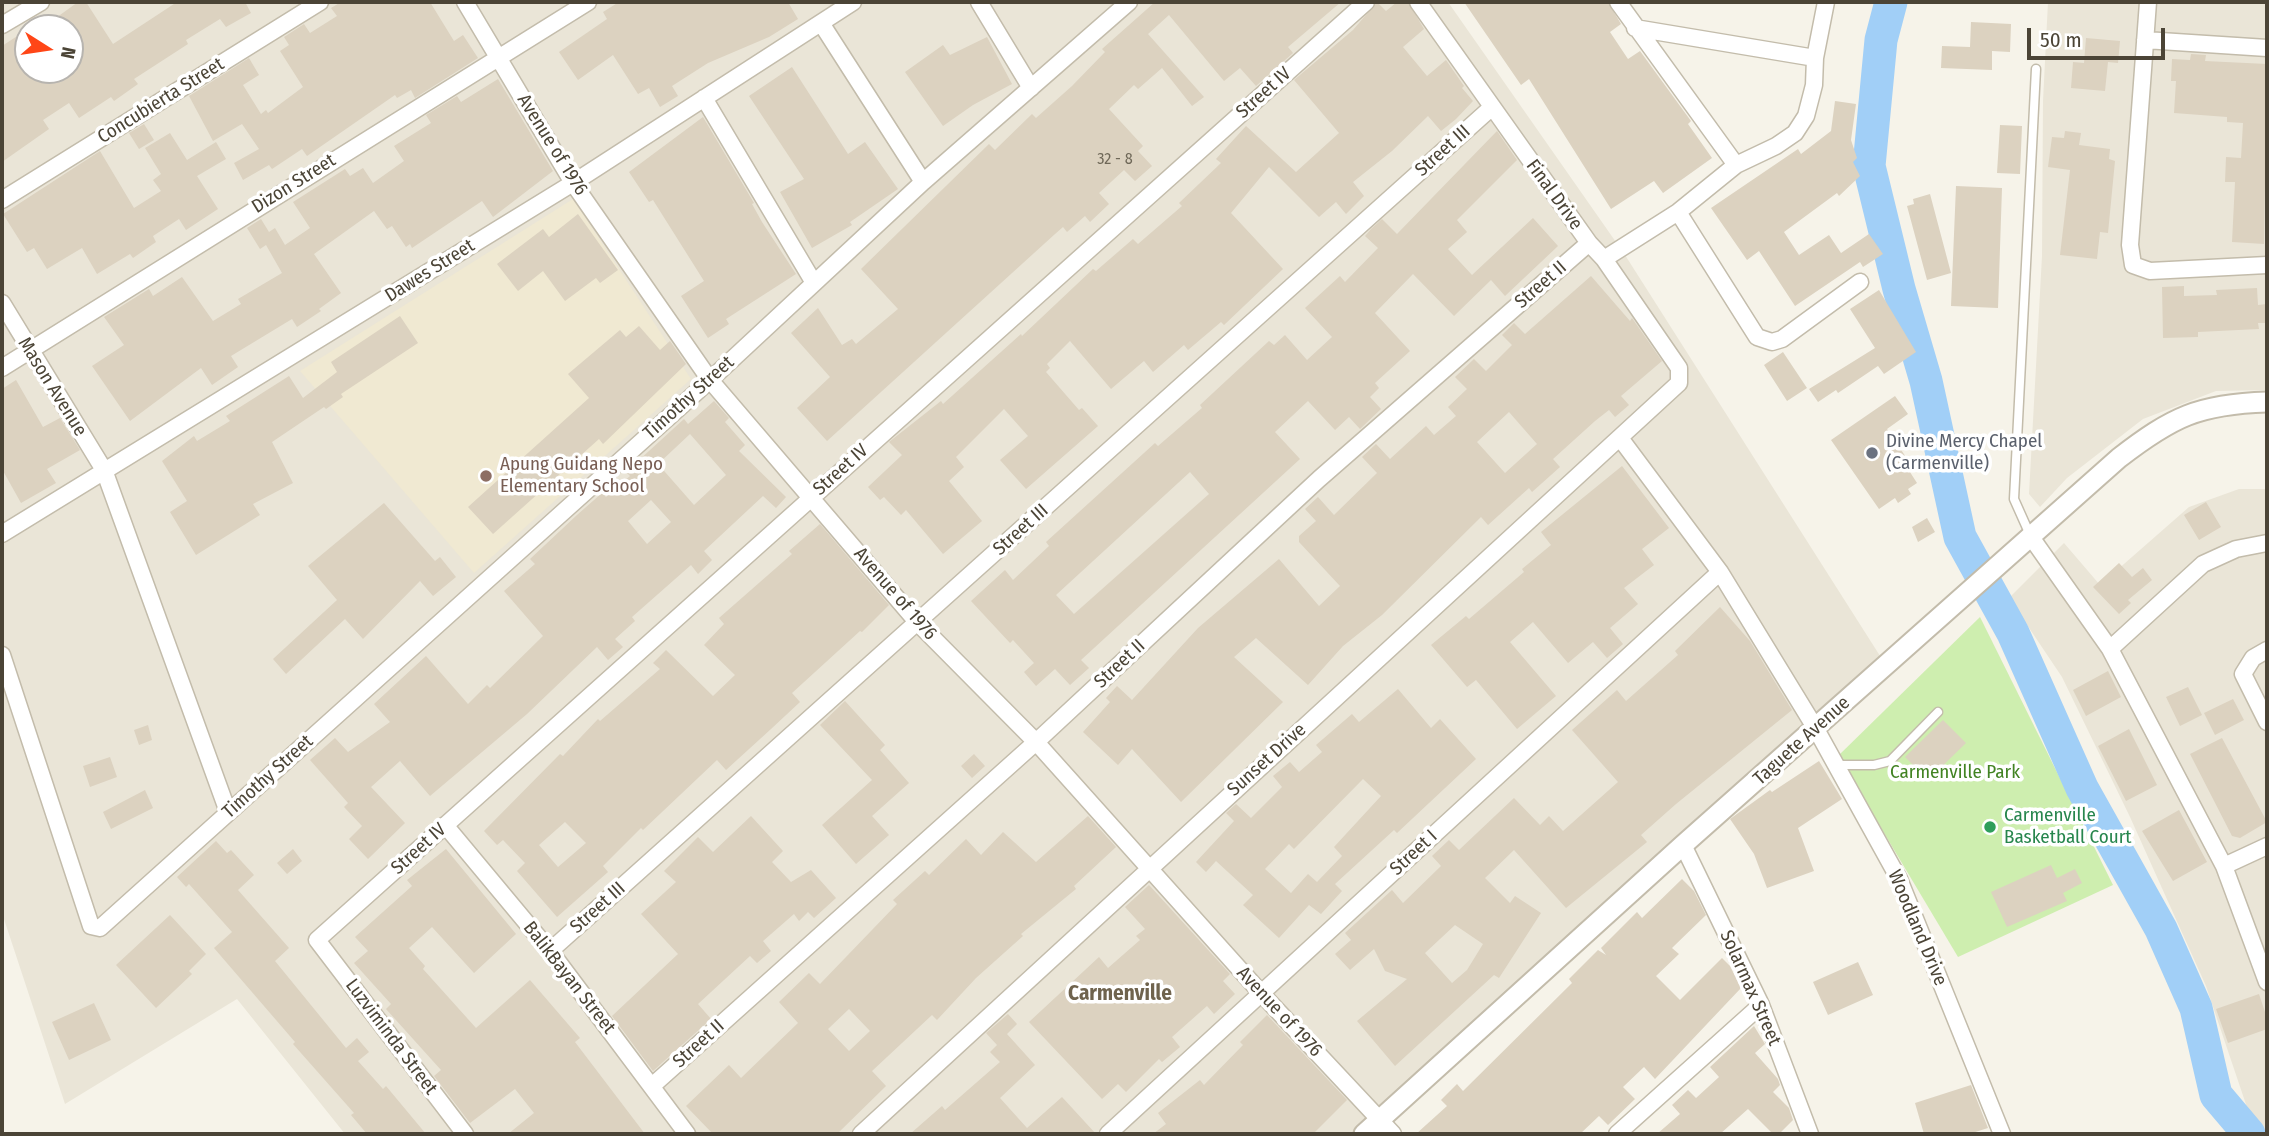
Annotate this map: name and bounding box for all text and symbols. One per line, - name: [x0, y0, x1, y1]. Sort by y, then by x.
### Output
- north arrow: [14, 14, 84, 84]
- scale bar: [2031, 14, 2169, 58]
- text: 50 m: [2040, 27, 2082, 53]
- text: N: [56, 45, 81, 61]
- street label: Concubierta Street: [94, 53, 228, 149]
- street label: Street IV: [1232, 63, 1296, 123]
- street label: Avenue of 1976: [512, 90, 592, 200]
- street label: Street III: [1411, 120, 1475, 182]
- street label: Dizon Street: [248, 149, 340, 219]
- house number: 32 - 8: [1097, 150, 1133, 170]
- street label: Final Drive: [1521, 155, 1587, 235]
- street label: Dawes Street: [381, 235, 479, 307]
- street label: Street II: [1510, 256, 1572, 314]
- street label: Mason Avenue: [13, 333, 91, 441]
- street label: Timothy Street: [639, 351, 739, 445]
- place label: Divine Mercy Chapel (Carmenville): [1886, 431, 2042, 475]
- street label: Street IV: [809, 440, 873, 500]
- marker: Divine Mercy Chapel (Carmenville): [1864, 445, 1880, 461]
- place label: Apung Guidang Nepo Elementary School: [500, 454, 663, 498]
- marker: Apung Guidang Nepo Elementary School: [478, 468, 494, 484]
- street label: Street III: [989, 499, 1053, 561]
- street label: Avenue of 1976: [849, 543, 941, 645]
- street label: Street II: [1090, 635, 1150, 693]
- street label: Taguete Avenue: [1749, 692, 1855, 790]
- street label: Sunset Drive: [1223, 719, 1311, 801]
- street label: Timothy Street: [218, 730, 318, 824]
- park label: Carmenville Park: [1890, 762, 2020, 784]
- place label: Carmenville Basketball Court: [2004, 805, 2132, 849]
- street label: Street IV: [387, 819, 451, 879]
- marker: Carmenville Basketball Court: [1982, 819, 1998, 835]
- street label: Street I: [1386, 826, 1442, 880]
- street label: Woodland Drive: [1882, 867, 1952, 989]
- street label: Street III: [566, 877, 630, 939]
- street label: BalikBayan Street: [518, 917, 620, 1039]
- street label: Solarmax Street: [1714, 927, 1786, 1049]
- street label: Avenue of 1976: [1231, 962, 1327, 1062]
- street label: Luzviminda Street: [340, 975, 442, 1099]
- district label: Carmenville: [1068, 981, 1172, 1007]
- street label: Street II: [669, 1015, 729, 1073]

